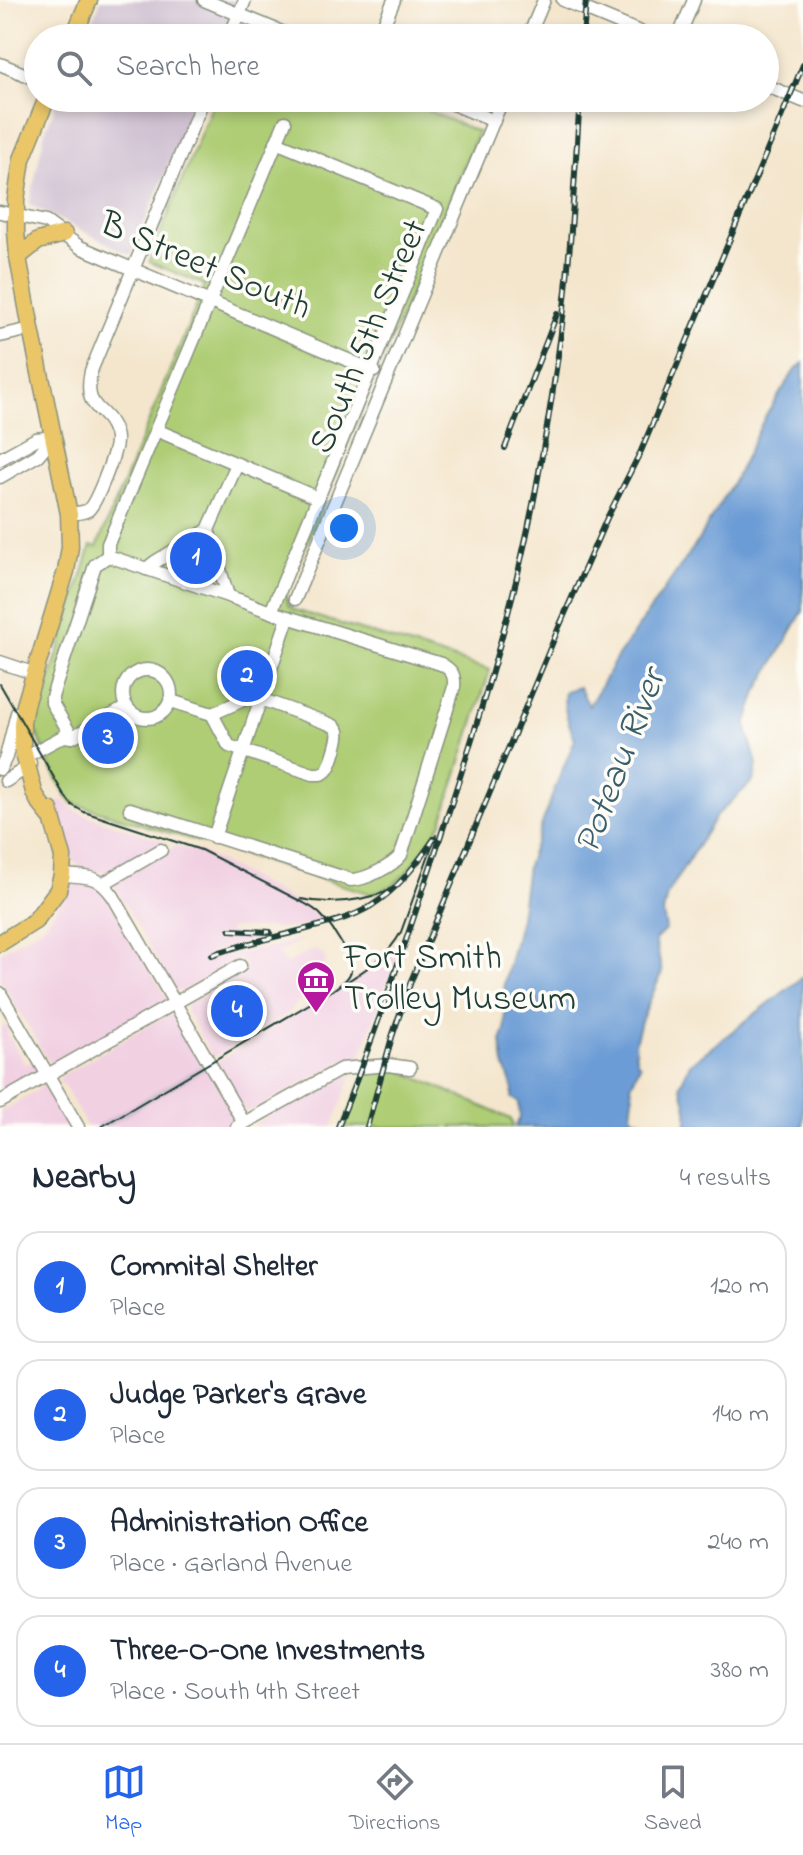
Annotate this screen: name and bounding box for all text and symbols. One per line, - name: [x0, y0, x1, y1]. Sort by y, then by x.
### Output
- search box: [24, 24, 779, 112]
- icon: search: [52, 46, 96, 90]
- text: Search here: [116, 46, 260, 90]
- street label: B Street South: [90, 198, 319, 335]
- street label: South 5th Street: [297, 212, 443, 462]
- your location: [324, 508, 364, 548]
- pin: 1: [170, 528, 222, 588]
- pin: 2: [221, 646, 273, 706]
- water label: Poteau River: [561, 658, 684, 862]
- pin: 3: [82, 708, 134, 768]
- place label: Fort Smith Trolley Museum: [343, 933, 576, 1027]
- museum icon: Fort Smith Trolley Museum: [295, 959, 337, 1014]
- pin: 4: [211, 981, 263, 1041]
- text: Nearby: [32, 1154, 136, 1204]
- text: 4 results: [680, 1160, 771, 1198]
- text: Commital Shelter: [110, 1246, 318, 1290]
- text: 1: [56, 1268, 64, 1306]
- text: 120 m: [710, 1268, 769, 1306]
- text: Place: [110, 1290, 165, 1328]
- text: Judge Parker's Grave: [110, 1374, 366, 1418]
- text: 2: [54, 1396, 66, 1434]
- text: 140 m: [712, 1396, 769, 1434]
- text: Place: [110, 1418, 165, 1456]
- text: Administration Office: [110, 1502, 368, 1546]
- text: 3: [55, 1524, 65, 1562]
- text: 240 m: [707, 1524, 769, 1562]
- text: Place · Garland Avenue: [110, 1546, 352, 1584]
- text: Three-O-One Investments: [110, 1630, 425, 1674]
- text: 4: [55, 1652, 65, 1690]
- text: 380 m: [711, 1652, 769, 1690]
- text: Place · South 4th Street: [110, 1674, 360, 1712]
- tab: Map: [102, 1760, 146, 1840]
- tab: Directions: [349, 1760, 441, 1840]
- tab: Saved: [644, 1760, 701, 1840]

